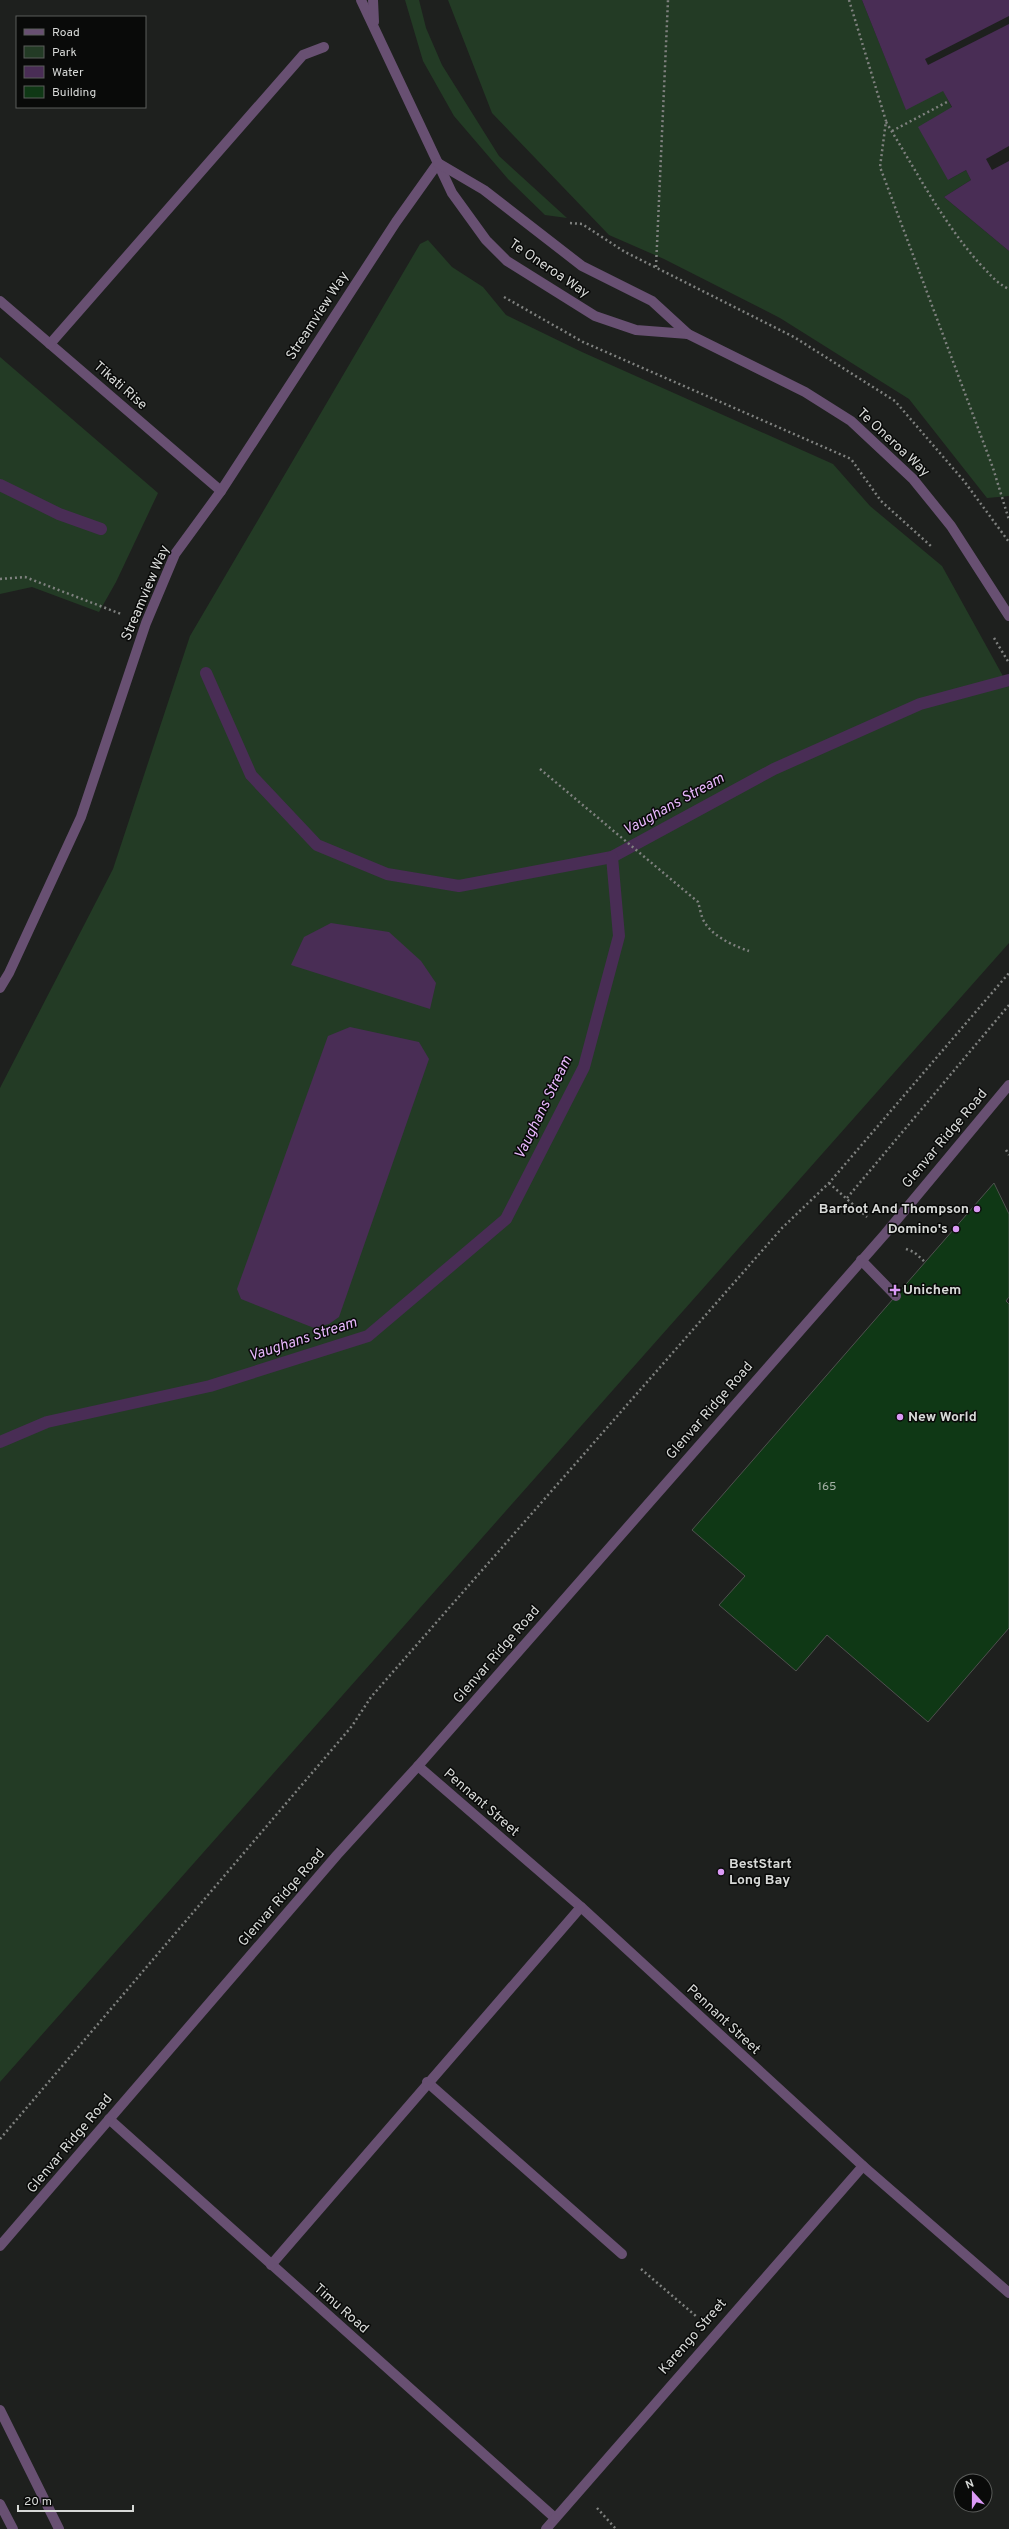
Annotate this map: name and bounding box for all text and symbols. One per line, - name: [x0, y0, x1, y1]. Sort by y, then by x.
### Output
- legend: [16, 16, 146, 108]
- text: Road: [52, 25, 80, 41]
- text: Park: [52, 45, 77, 61]
- text: Water: [52, 65, 84, 81]
- text: Building: [52, 85, 96, 101]
- street label: Te Oneroa Way: [506, 236, 592, 302]
- street label: Streamview Way: [283, 269, 353, 363]
- street label: Tīkati Rise: [90, 358, 150, 414]
- street label: Te Oneroa Way: [853, 405, 933, 481]
- street label: Streamview Way: [118, 543, 174, 643]
- water label: Vaughans Stream: [620, 769, 729, 841]
- water label: Vaughans Stream: [511, 1052, 578, 1163]
- street label: Glenvar Ridge Road: [899, 1086, 991, 1192]
- place label: Barfoot And Thompson: [819, 1201, 969, 1218]
- marker: Barfoot And Thompson: [972, 1204, 982, 1214]
- place label: Domino's: [888, 1221, 948, 1238]
- marker: Domino's: [951, 1224, 961, 1234]
- place label: Unichem: [903, 1282, 961, 1299]
- marker: Unichem: [890, 1285, 900, 1295]
- water label: Vaughans Stream: [246, 1313, 360, 1366]
- street label: Glenvar Ridge Road: [663, 1359, 757, 1463]
- place label: New World: [908, 1409, 977, 1426]
- marker: New World: [895, 1412, 905, 1422]
- house number: 165: [817, 1479, 837, 1495]
- street label: Glenvar Ridge Road: [450, 1603, 544, 1707]
- street label: Pennant Street: [440, 1765, 522, 1841]
- street label: Glenvar Ridge Road: [235, 1846, 329, 1950]
- place label: BestStart Long Bay: [729, 1856, 792, 1889]
- marker: BestStart Long Bay: [716, 1867, 726, 1877]
- street label: Pennant Street: [682, 1981, 764, 2059]
- street label: Glenvar Ridge Road: [24, 2091, 116, 2197]
- street label: Timu Road: [310, 2281, 372, 2337]
- street label: Karengo Street: [655, 2296, 731, 2378]
- north arrow: [953, 2473, 993, 2513]
- text: N: [964, 2477, 976, 2493]
- scale bar: [18, 2487, 133, 2513]
- text: 20 m: [24, 2494, 52, 2510]

